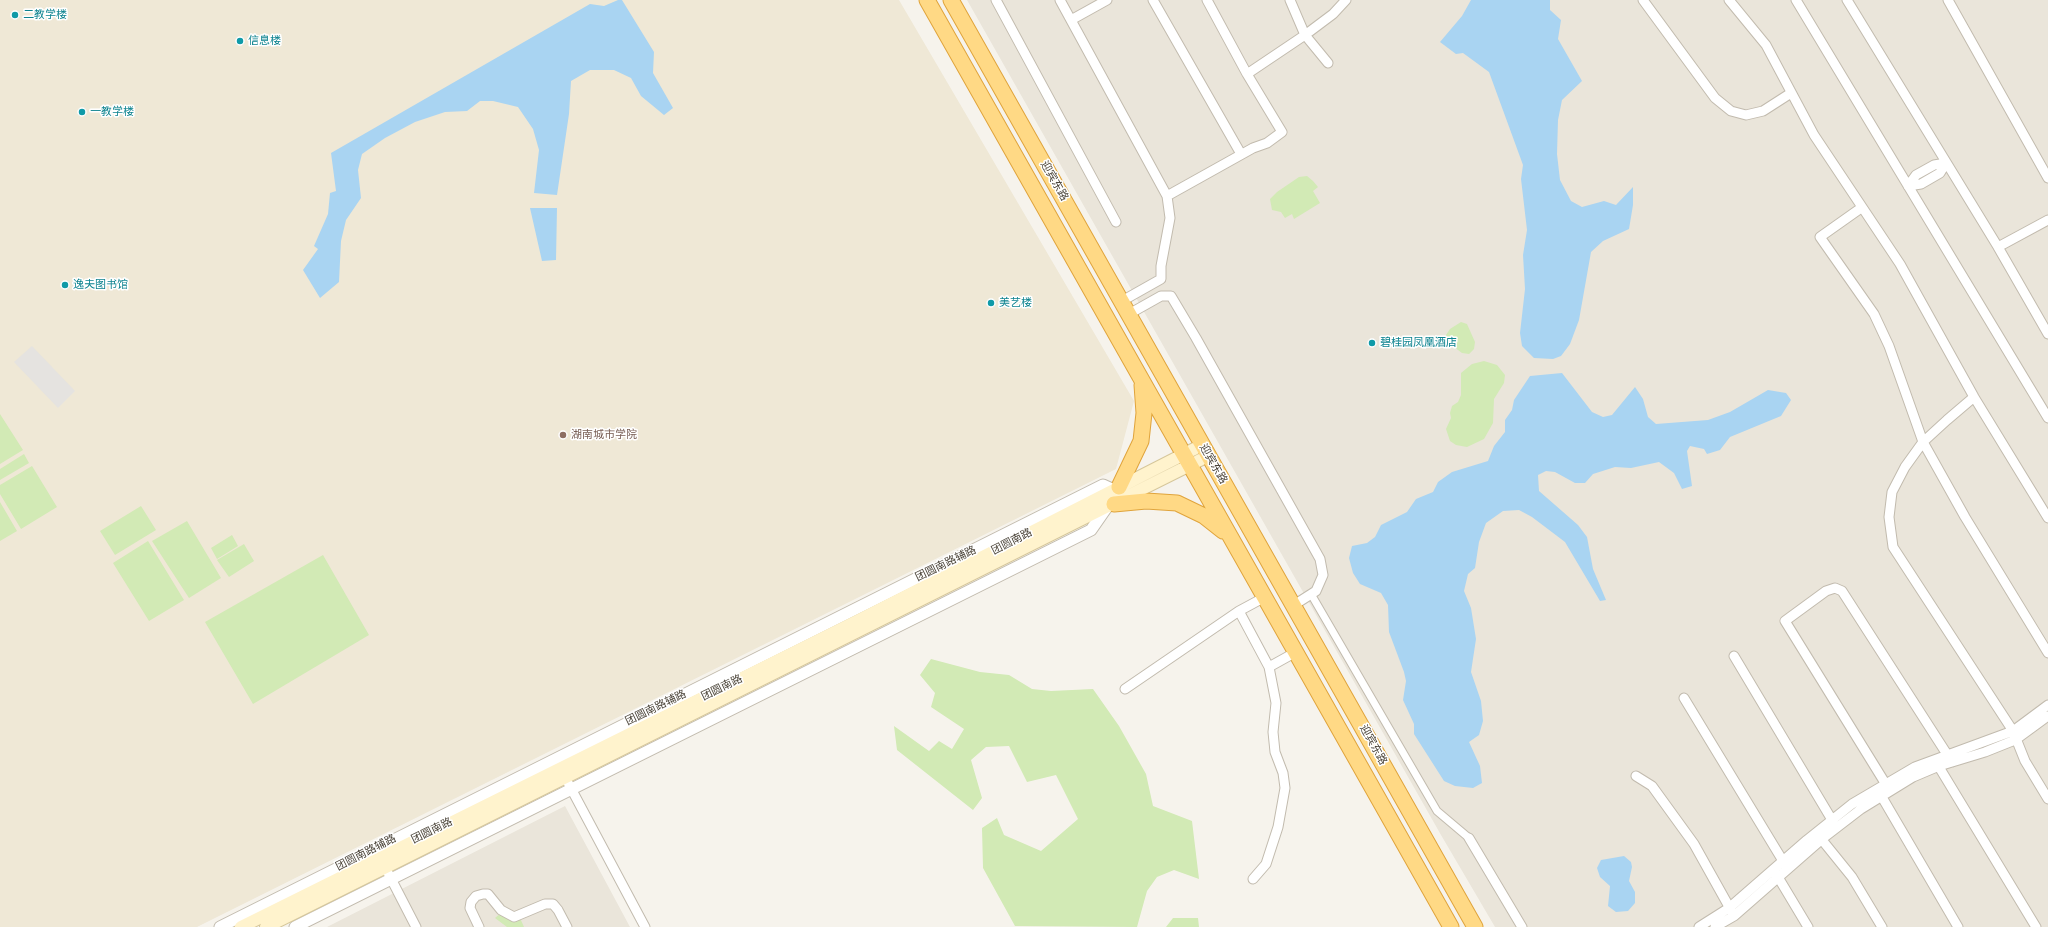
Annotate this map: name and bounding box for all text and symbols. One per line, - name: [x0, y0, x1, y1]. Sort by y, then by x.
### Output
- place label: 二教学楼: [23, 8, 67, 22]
- marker: 二教学楼: [10, 10, 20, 20]
- place label: 信息楼: [248, 34, 281, 48]
- marker: 信息楼: [235, 36, 245, 46]
- place label: 一教学楼: [90, 105, 134, 119]
- marker: 一教学楼: [77, 107, 87, 117]
- street label: 迎宾东路: [1037, 159, 1071, 203]
- place label: 逸夫图书馆: [73, 278, 128, 292]
- marker: 逸夫图书馆: [60, 280, 70, 290]
- place label: 美艺楼: [999, 296, 1032, 310]
- marker: 美艺楼: [986, 298, 996, 308]
- place label: 碧桂园凤凰酒店: [1380, 336, 1457, 350]
- marker: 碧桂园凤凰酒店: [1367, 338, 1377, 348]
- place label: 湖南城市学院: [571, 428, 637, 442]
- marker: 湖南城市学院: [558, 430, 568, 440]
- street label: 迎宾东路: [1196, 442, 1230, 486]
- street label: 团圆南路: [989, 526, 1035, 558]
- street label: 团圆南路辅路: [913, 544, 979, 584]
- street label: 团圆南路: [699, 672, 745, 704]
- street label: 团圆南路辅路: [623, 688, 689, 728]
- street label: 迎宾东路: [1357, 723, 1389, 767]
- street label: 团圆南路: [409, 815, 455, 847]
- street label: 团圆南路辅路: [334, 832, 398, 874]

